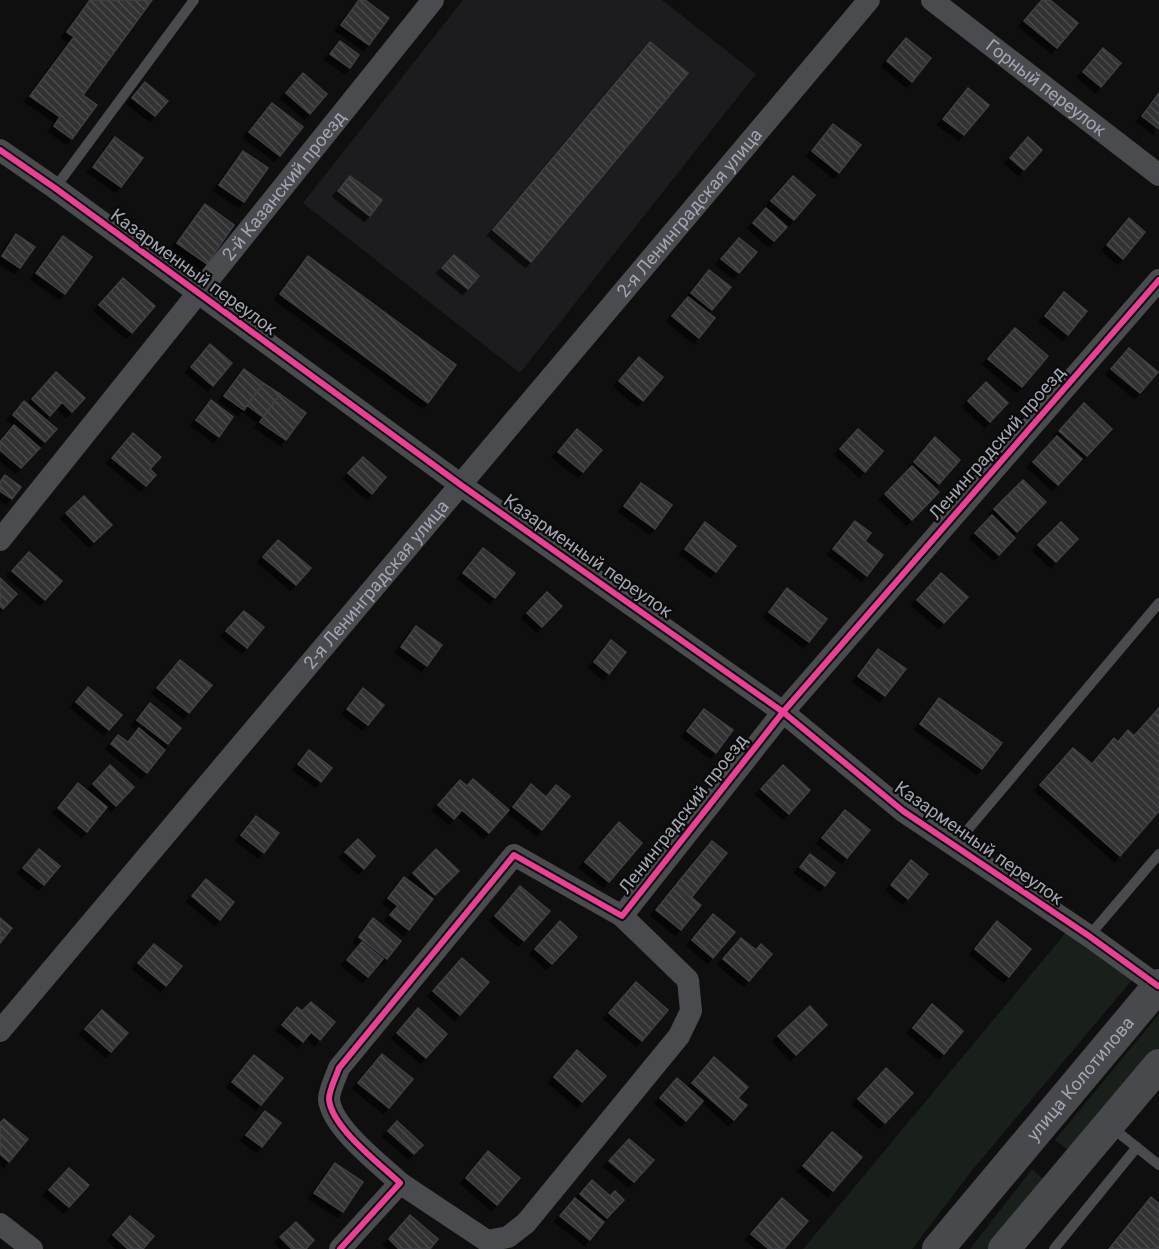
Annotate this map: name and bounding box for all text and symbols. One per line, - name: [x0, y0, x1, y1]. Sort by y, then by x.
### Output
- street label: Горный переулок: [982, 35, 1111, 141]
- street label: 2-й Казанский проезд: [217, 107, 350, 264]
- street label: 2-я Ленинградская улица: [612, 124, 766, 301]
- street label: Казарменный переулок: [107, 204, 282, 339]
- street label: Ленинградский проезд: [924, 362, 1069, 524]
- street label: Казарменный переулок: [500, 489, 677, 622]
- street label: 2-я Ленинградская улица: [299, 496, 453, 673]
- street label: Ленинградский проезд: [614, 730, 751, 898]
- street label: Казарменный переулок: [891, 776, 1068, 909]
- street label: улица Колотилова: [1022, 1012, 1138, 1145]

